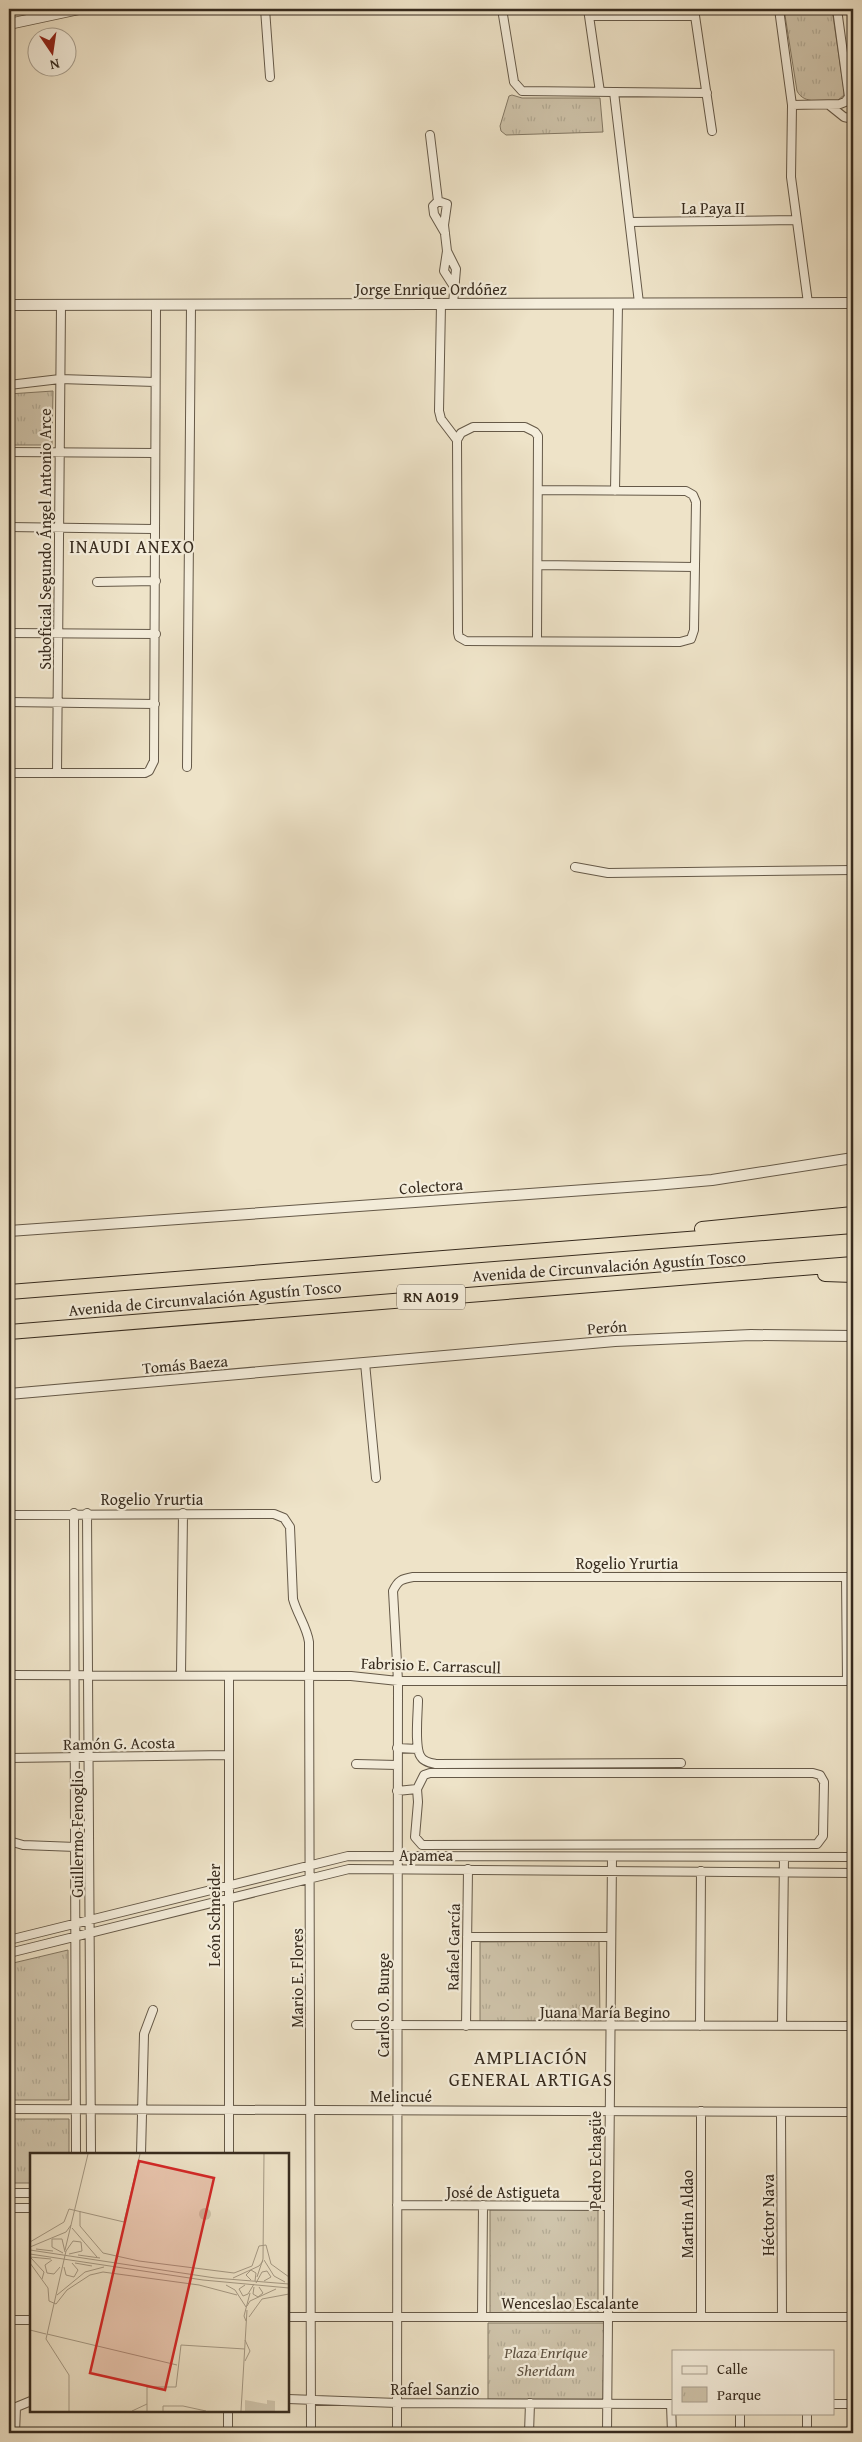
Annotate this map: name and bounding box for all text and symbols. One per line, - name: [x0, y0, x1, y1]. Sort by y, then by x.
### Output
- north arrow: [28, 28, 78, 78]
- text: N: [47, 54, 62, 76]
- street label: La Paya II: [681, 196, 745, 220]
- street label: Jorge Enrique Ordóñez: [353, 277, 507, 301]
- street label: Suboficial Segundo Ángel Antonio Arce: [33, 408, 57, 670]
- district label: INAUDI ANEXO: [69, 533, 195, 560]
- street label: Colectora: [398, 1172, 464, 1200]
- street label: Avenida de Circunvalación Agustín Tosco: [472, 1244, 746, 1288]
- street label: Avenida de Circunvalación Agustín Tosco: [68, 1274, 342, 1322]
- road number: RN A019: [397, 1284, 465, 1310]
- street label: Perón: [586, 1314, 628, 1340]
- street label: Tomás Baeza: [141, 1348, 229, 1380]
- street label: Rogelio Yrurtia: [101, 1487, 204, 1511]
- street label: Rogelio Yrurtia: [576, 1551, 679, 1575]
- street label: Fabrisio E. Carrascull: [361, 1651, 502, 1679]
- street label: Ramón G. Acosta: [63, 1730, 176, 1756]
- street label: Guillermo Fenoglio: [65, 1770, 89, 1898]
- street label: Apamea: [399, 1843, 453, 1867]
- street label: León Schneider: [202, 1863, 226, 1967]
- street label: Rafael García: [440, 1903, 466, 1991]
- street label: Mario E. Flores: [285, 1928, 309, 2028]
- street label: Carlos O. Bunge: [371, 1953, 395, 2057]
- street label: Juana María Begino: [538, 2000, 670, 2024]
- district label: AMPLIACIÓN GENERAL ARTIGAS: [449, 2043, 613, 2093]
- street label: Melincué: [370, 2084, 432, 2108]
- street label: Pedro Echagüe: [583, 2111, 607, 2209]
- inset map: [30, 2153, 289, 2412]
- street label: Martin Aldao: [675, 2170, 699, 2258]
- street label: Héctor Nava: [756, 2173, 780, 2256]
- street label: José de Astigueta: [444, 2180, 560, 2204]
- street label: Wenceslao Escalante: [501, 2291, 639, 2315]
- park label: Plaza Enrique Sheridam: [503, 2340, 588, 2382]
- legend: [672, 2350, 834, 2414]
- text: Calle: [717, 2358, 748, 2379]
- street label: Rafael Sanzio: [390, 2377, 480, 2401]
- text: Parque: [717, 2384, 761, 2405]

